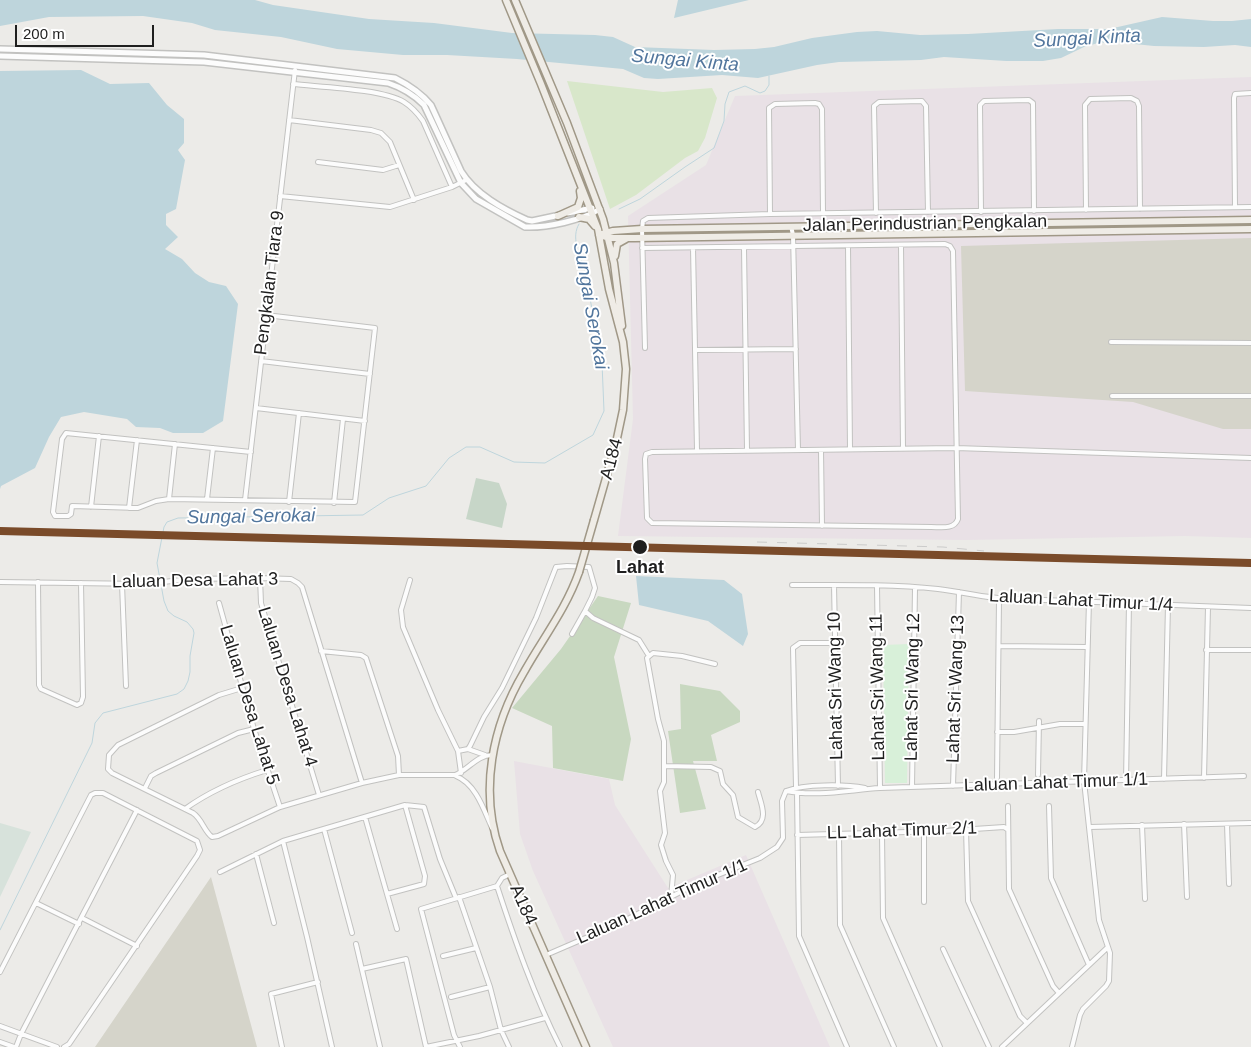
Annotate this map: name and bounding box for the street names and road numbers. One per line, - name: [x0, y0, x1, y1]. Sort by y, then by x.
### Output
- street label: Pengkalan Tiara 9: [250, 210, 290, 356]
- street label: Jalan Perindustrian Pengkalan: [803, 211, 1047, 237]
- street label: A184: [596, 436, 628, 482]
- street label: Laluan Desa Lahat 3: [112, 569, 278, 593]
- street label: Laluan Lahat Timur 1/4: [988, 585, 1174, 617]
- street label: Laluan Desa Lahat 4: [252, 604, 322, 770]
- street label: Lahat Sri Wang 10: [824, 612, 848, 760]
- street label: Lahat Sri Wang 11: [866, 613, 890, 761]
- street label: Lahat Sri Wang 12: [901, 613, 925, 761]
- street label: Lahat Sri Wang 13: [943, 614, 969, 764]
- street label: Laluan Desa Lahat 5: [214, 622, 284, 788]
- street label: Laluan Lahat Timur 1/1: [963, 769, 1149, 797]
- street label: LL Lahat Timur 2/1: [826, 818, 978, 844]
- street label: Laluan Lahat Timur 1/1: [573, 855, 751, 949]
- street label: A184: [505, 881, 541, 929]

